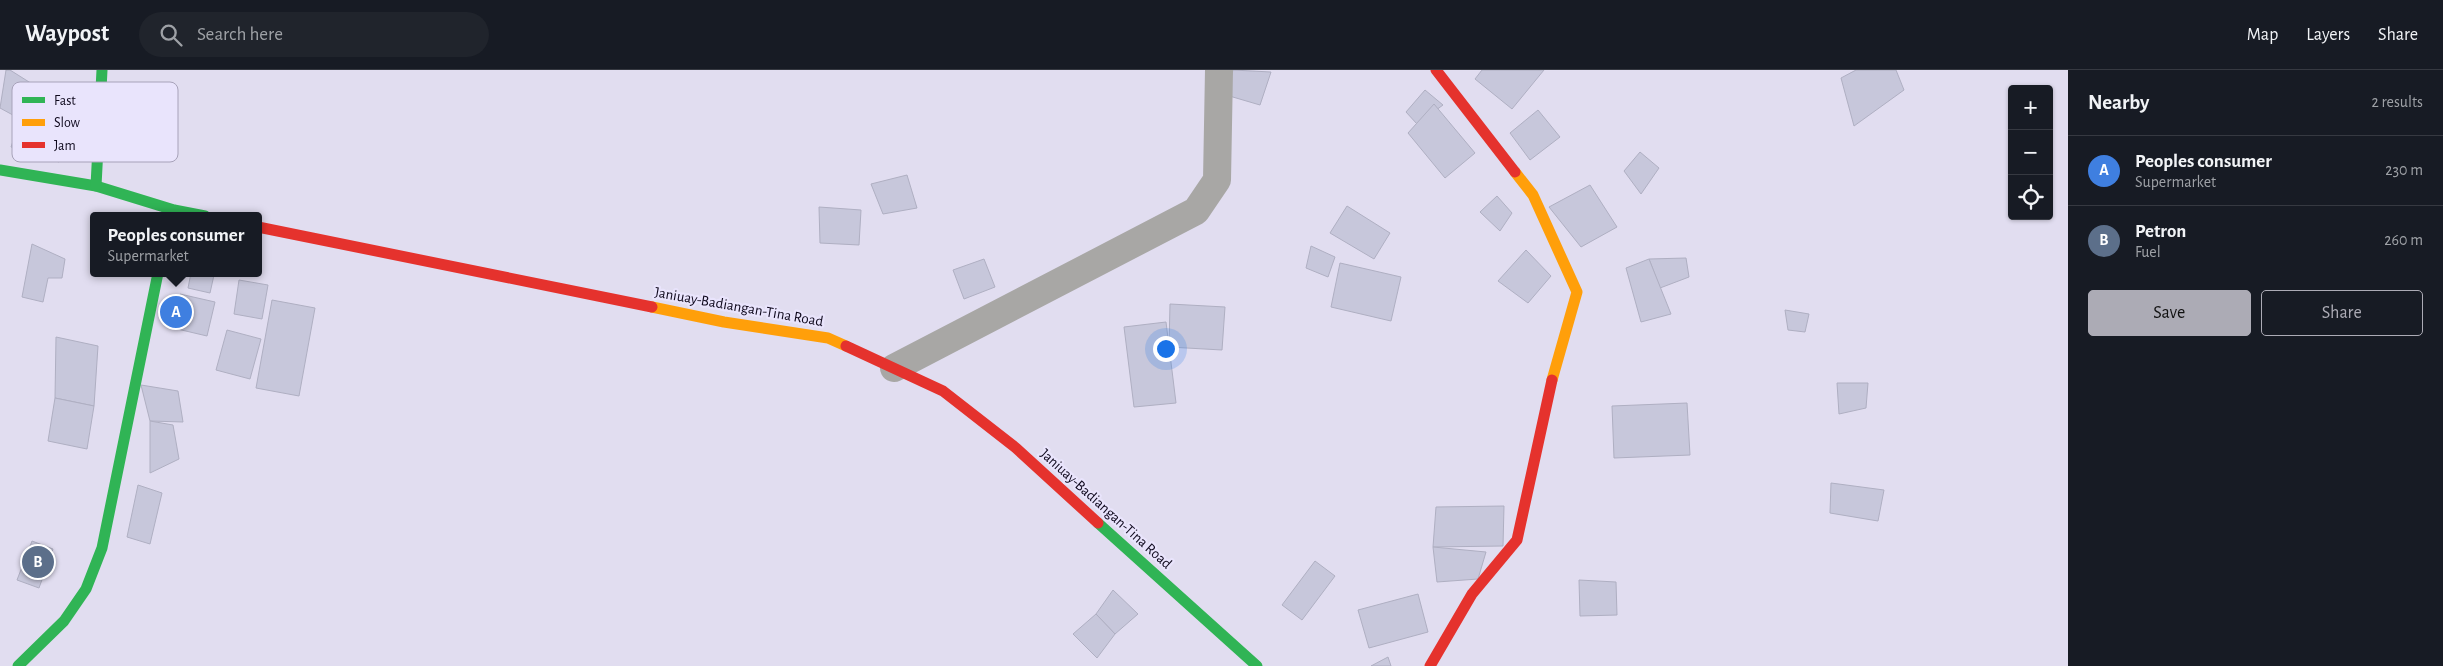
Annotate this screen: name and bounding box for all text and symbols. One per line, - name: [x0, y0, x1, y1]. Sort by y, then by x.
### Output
- search box: [139, 12, 489, 57]
- icon: search: [157, 21, 185, 49]
- text: Waypost: [25, 22, 109, 46]
- text: Search here: [197, 25, 283, 44]
- text: Map: [2247, 26, 2278, 44]
- text: Layers: [2306, 26, 2350, 44]
- text: Share: [2378, 26, 2418, 44]
- legend: [12, 82, 178, 162]
- map controls: [2008, 85, 2053, 220]
- button: +: [2008, 85, 2053, 130]
- text: Nearby: [2088, 92, 2149, 113]
- text: Fast: [54, 94, 76, 108]
- text: 2 results: [2371, 94, 2423, 110]
- text: Slow: [54, 116, 81, 130]
- button: −: [2008, 130, 2053, 175]
- text: Jam: [54, 139, 76, 153]
- text: Peoples consumer: [2135, 152, 2272, 171]
- text: A: [2099, 162, 2109, 178]
- text: 230 m: [2385, 162, 2423, 178]
- text: Supermarket: [2135, 174, 2216, 190]
- button: locate: [2008, 175, 2053, 220]
- popup: [90, 212, 262, 277]
- text: Petron: [2135, 222, 2186, 241]
- text: Peoples consumer: [108, 226, 244, 245]
- text: B: [2099, 232, 2109, 248]
- text: 260 m: [2384, 232, 2423, 248]
- text: Fuel: [2135, 244, 2161, 260]
- text: Supermarket: [108, 248, 189, 264]
- street label: Janiuay-Badiangan-Tina Road: [653, 285, 825, 329]
- button: Save: [2088, 290, 2251, 336]
- button: Share: [2261, 290, 2423, 336]
- pin: A: [160, 293, 192, 331]
- your location: [1153, 336, 1179, 362]
- street label: Janiuay-Badiangan-Tina Road: [1037, 446, 1175, 572]
- pin: B: [22, 543, 54, 581]

